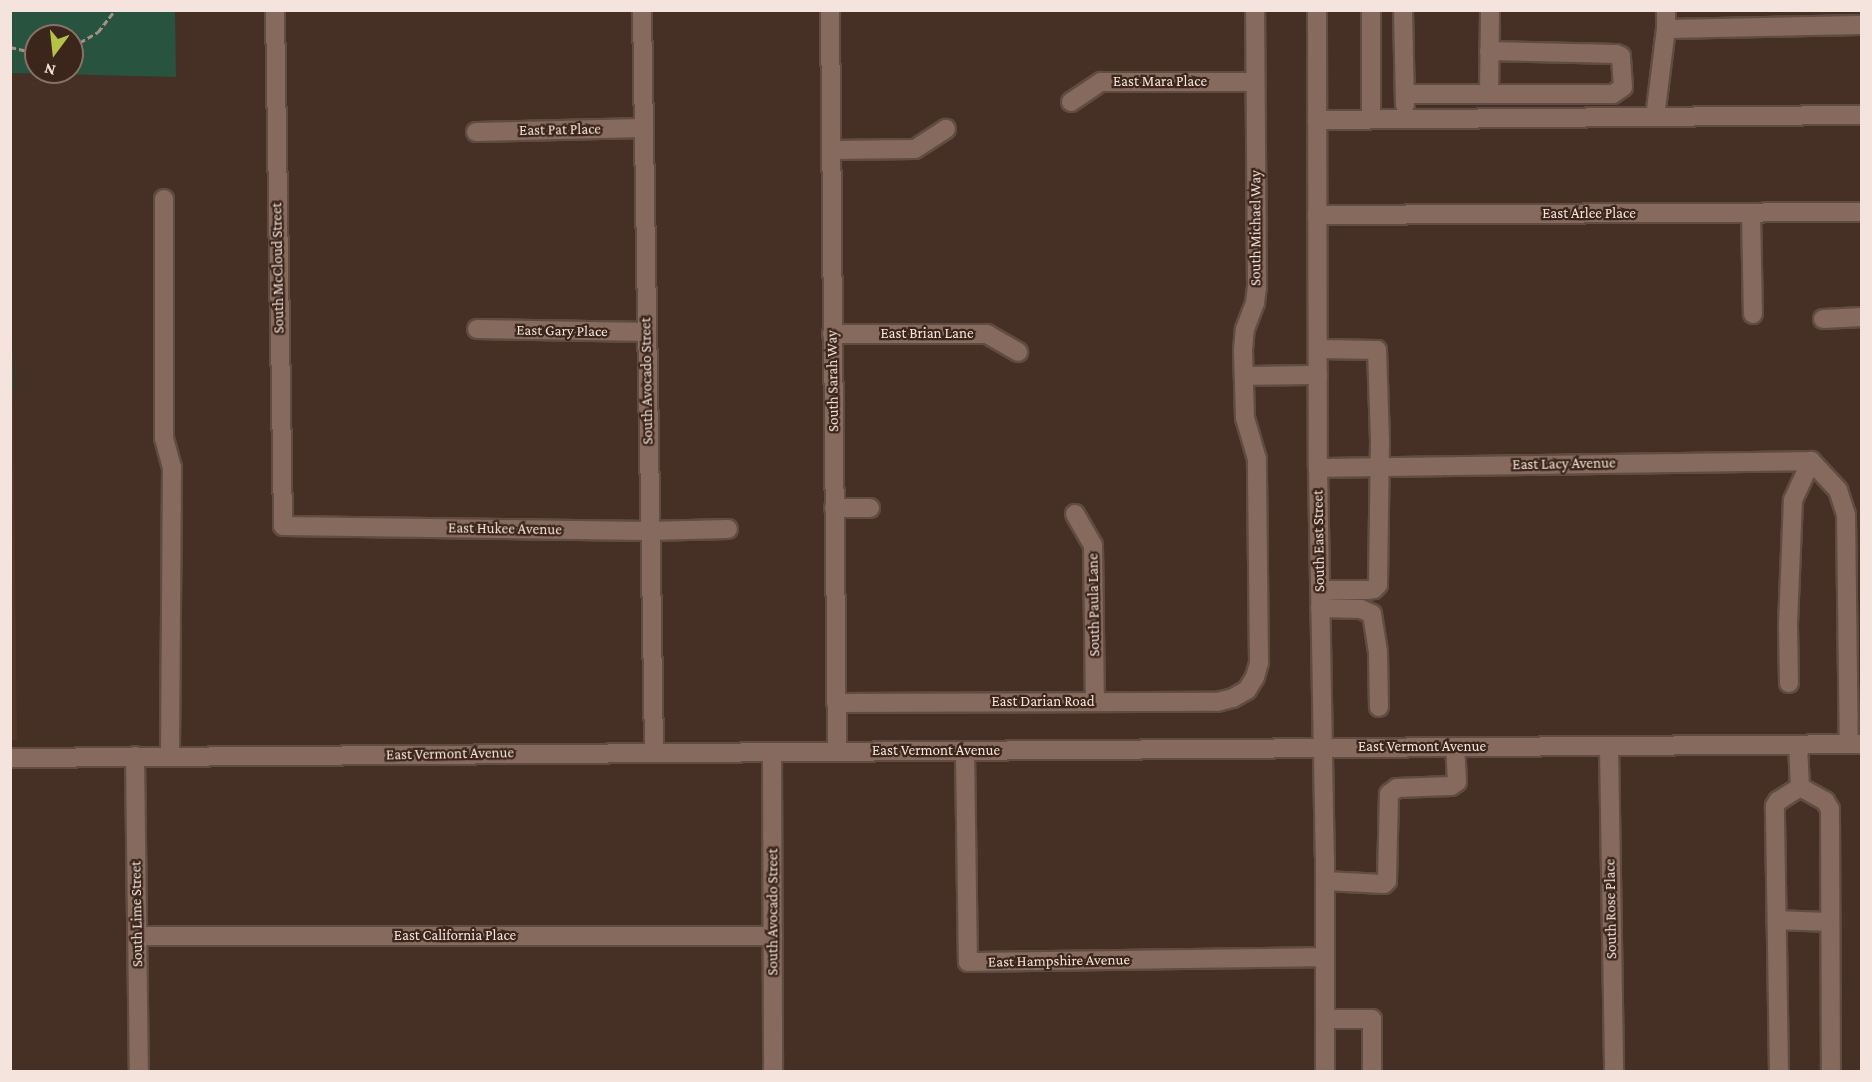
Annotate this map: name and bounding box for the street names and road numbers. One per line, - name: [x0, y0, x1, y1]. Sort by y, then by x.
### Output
- street label: East Mara Place: [1113, 73, 1207, 91]
- street label: East Pat Place: [519, 120, 601, 140]
- street label: South Michael Way: [1247, 170, 1265, 286]
- street label: South McCloud Street: [268, 202, 288, 334]
- street label: East Arlee Place: [1542, 205, 1636, 223]
- street label: South Avocado Street: [637, 317, 657, 445]
- street label: East Gary Place: [516, 321, 608, 341]
- street label: East Brian Lane: [880, 325, 974, 343]
- street label: South Sarah Way: [823, 330, 843, 432]
- street label: East Lacy Avenue: [1512, 454, 1616, 474]
- street label: South East Street: [1309, 490, 1329, 592]
- street label: East Hukee Avenue: [448, 519, 562, 539]
- street label: South Paula Lane: [1084, 553, 1104, 657]
- street label: East Darian Road: [991, 693, 1095, 711]
- street label: East Vermont Avenue: [1358, 738, 1486, 756]
- street label: East Vermont Avenue: [872, 742, 1000, 760]
- street label: East Vermont Avenue: [386, 744, 514, 764]
- street label: South Avocado Street: [764, 848, 782, 976]
- street label: South Rose Place: [1601, 859, 1621, 959]
- street label: South Lime Street: [127, 861, 147, 967]
- street label: East California Place: [394, 927, 516, 945]
- street label: East Hampshire Avenue: [988, 951, 1130, 971]

